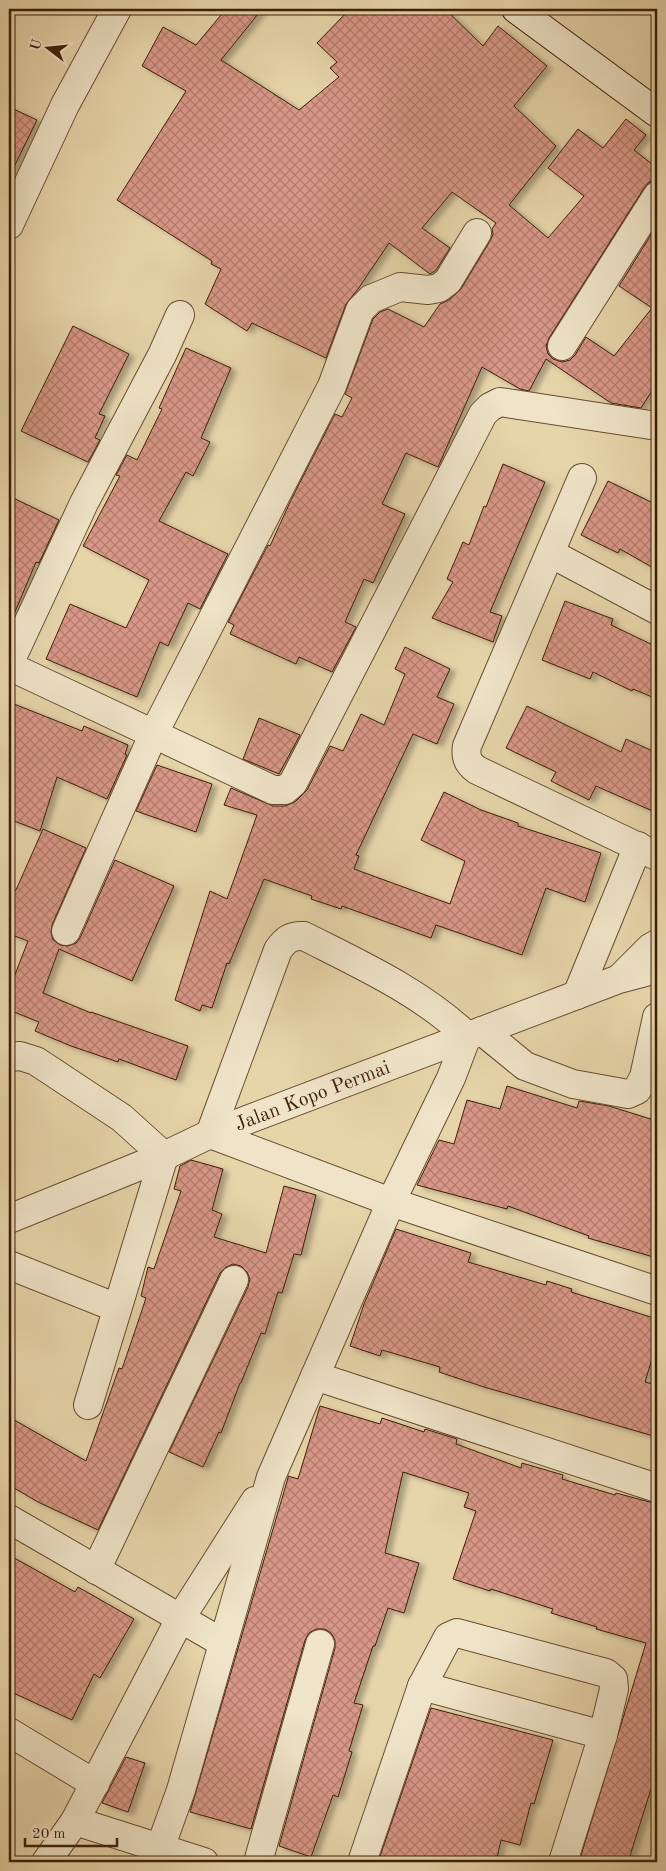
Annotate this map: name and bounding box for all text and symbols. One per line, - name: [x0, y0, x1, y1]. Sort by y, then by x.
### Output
- north arrow: [22, 22, 72, 72]
- text: U: [28, 37, 45, 52]
- street label: Jalan Kopo Permai: [232, 1058, 393, 1136]
- scale bar: [25, 1816, 118, 1848]
- text: 20 m: [32, 1827, 66, 1842]

